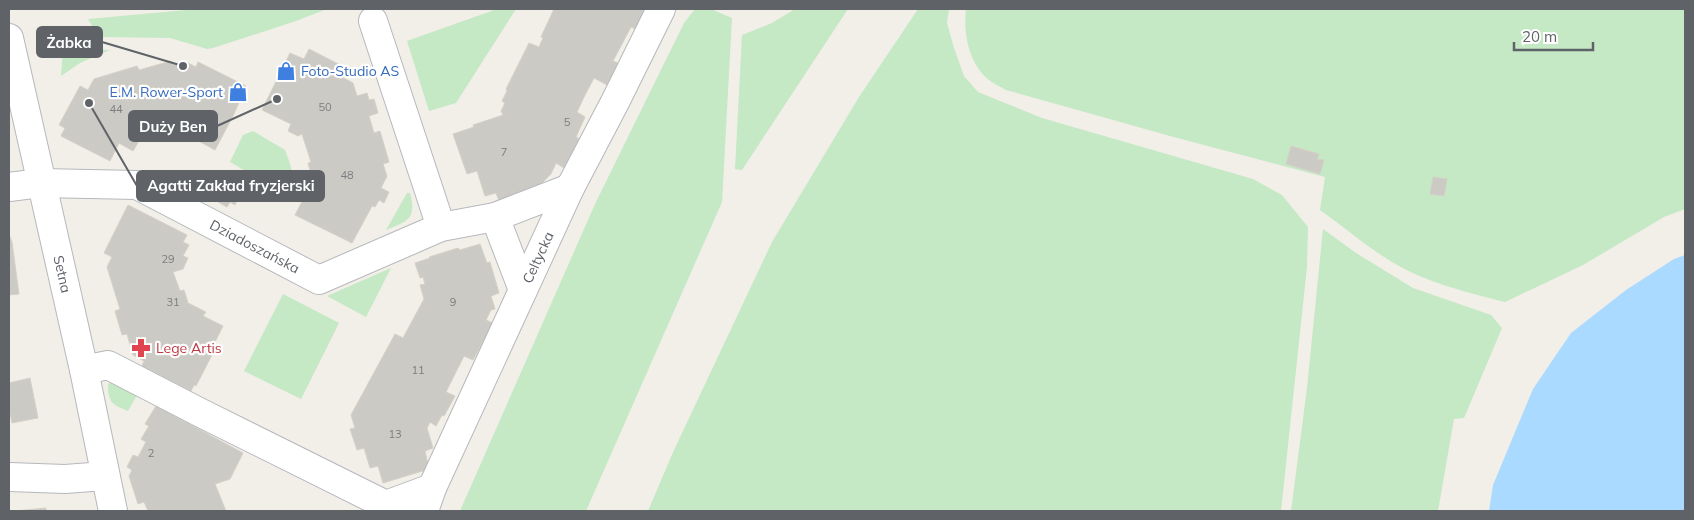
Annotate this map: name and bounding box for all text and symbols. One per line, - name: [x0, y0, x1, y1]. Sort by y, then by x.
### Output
- scale bar: [1514, 20, 1593, 52]
- callout: Żabka: [37, 27, 102, 57]
- text: 20 m: [1522, 27, 1557, 46]
- text: Żabka: [46, 33, 92, 52]
- shop icon: Foto-Studio AS: [275, 60, 297, 82]
- place label: Foto-Studio AS: [301, 62, 400, 80]
- shop icon: E.M. Rower-Sport: [227, 81, 249, 103]
- place label: E.M. Rower-Sport: [110, 83, 223, 101]
- house number: 50: [318, 100, 332, 114]
- house number: 44: [109, 102, 123, 116]
- callout: Duży Ben: [129, 111, 217, 141]
- house number: 5: [564, 115, 571, 129]
- text: Duży Ben: [139, 117, 207, 136]
- house number: 7: [501, 145, 507, 159]
- house number: 48: [340, 168, 354, 182]
- callout: Agatti Zakład fryzjerski: [137, 171, 324, 201]
- text: Agatti Zakład fryzjerski: [147, 176, 315, 195]
- street label: Dziadoszańska: [207, 216, 303, 277]
- street label: Celtycka: [518, 229, 558, 286]
- house number: 29: [161, 252, 175, 266]
- street label: Setna: [49, 254, 75, 295]
- house number: 31: [166, 295, 180, 309]
- house number: 9: [450, 295, 456, 309]
- pharmacy icon: Lege Artis: [130, 337, 152, 359]
- place label: Lege Artis: [156, 339, 222, 357]
- house number: 11: [411, 363, 425, 377]
- house number: 13: [388, 427, 402, 441]
- house number: 2: [148, 446, 155, 460]

